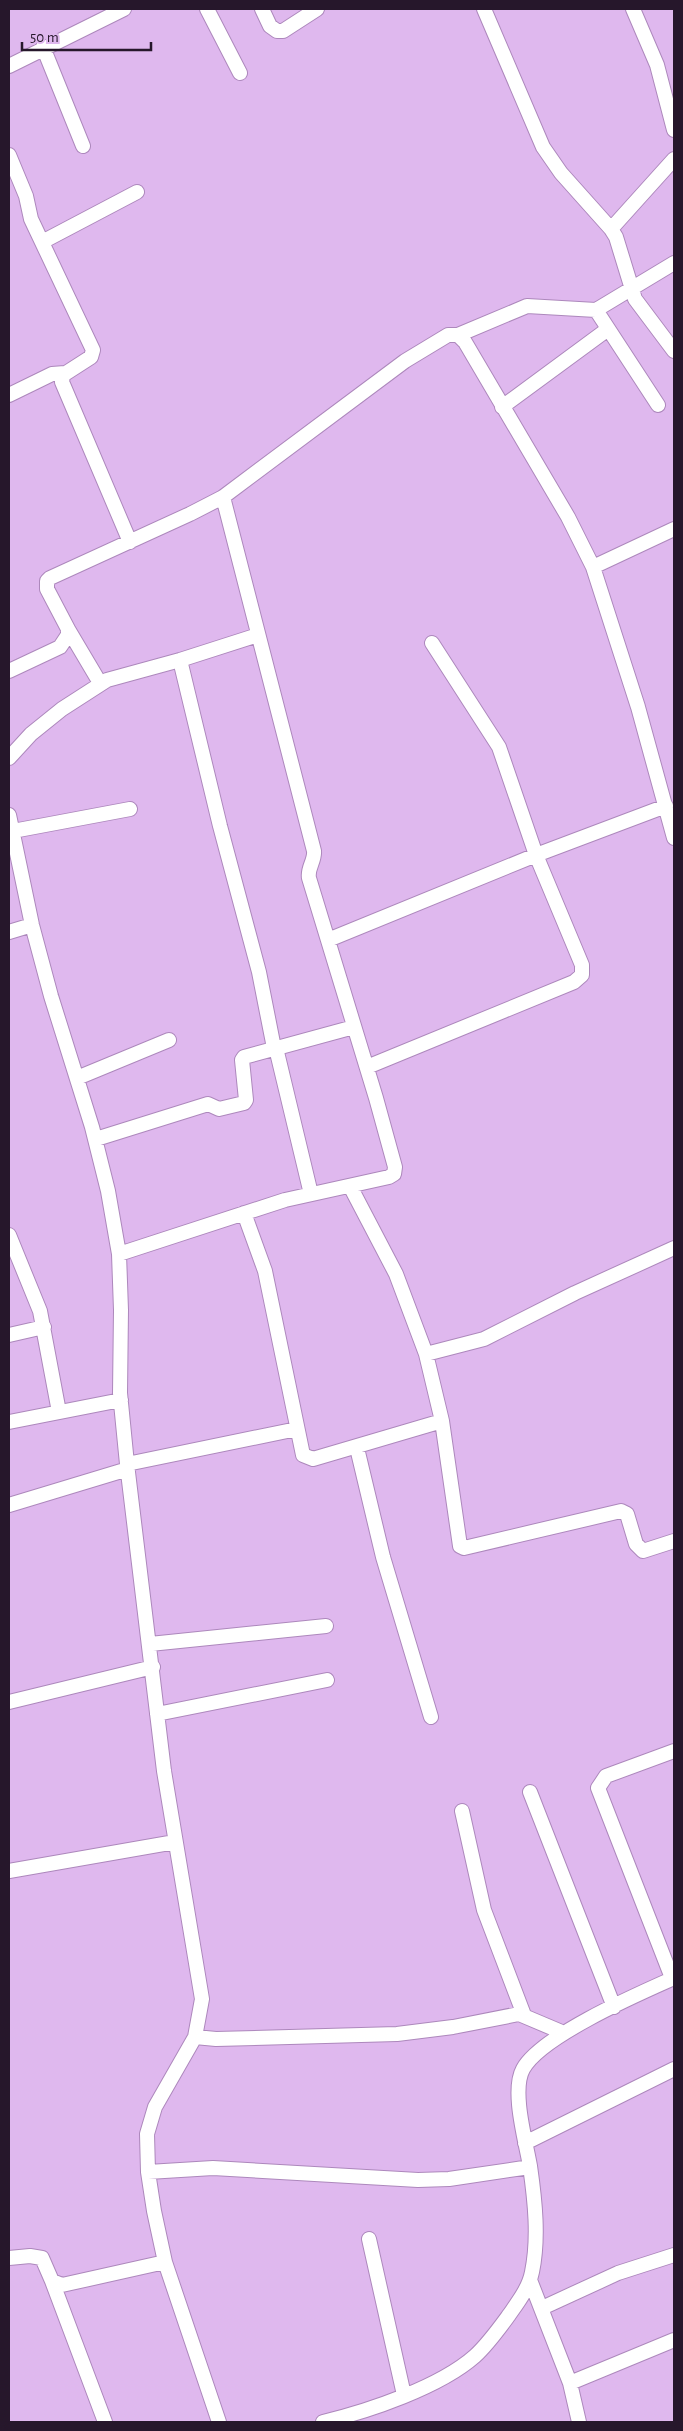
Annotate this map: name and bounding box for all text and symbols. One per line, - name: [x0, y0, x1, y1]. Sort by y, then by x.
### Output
- scale bar: [22, 20, 151, 52]
- text: 50 m: [30, 30, 59, 45]

